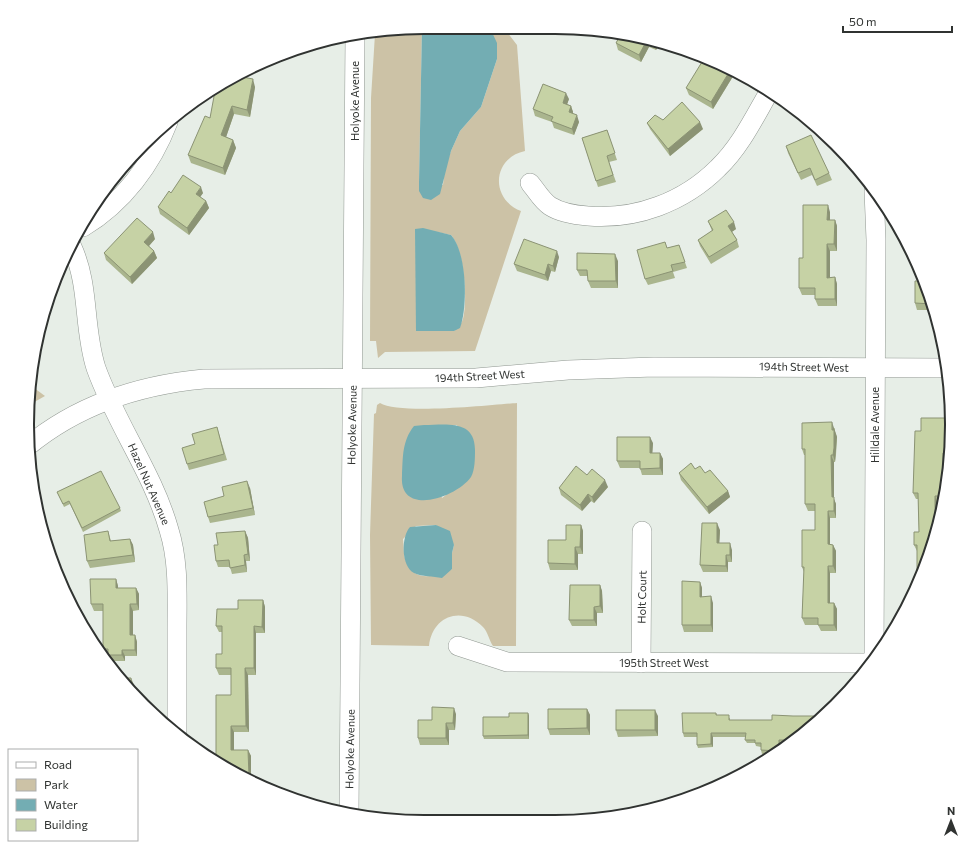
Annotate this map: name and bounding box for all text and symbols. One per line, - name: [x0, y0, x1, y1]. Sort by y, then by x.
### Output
- scale bar: [843, 8, 952, 34]
- text: 50 m: [849, 14, 877, 28]
- street label: Holyoke Avenue: [348, 61, 361, 141]
- street label: 194th Street West: [759, 359, 850, 374]
- street label: 194th Street West: [435, 367, 526, 384]
- street label: Holyoke Avenue: [344, 385, 359, 465]
- street label: Hilldale Avenue: [868, 387, 881, 463]
- street label: Hazel Nut Avenue: [126, 441, 173, 527]
- street label: Holt Court: [635, 570, 648, 624]
- street label: 195th Street West: [619, 656, 709, 669]
- street label: Holyoke Avenue: [342, 709, 357, 789]
- legend: [8, 749, 138, 841]
- text: Road: [44, 757, 72, 771]
- text: Park: [44, 777, 70, 791]
- text: Water: [44, 797, 78, 811]
- north arrow: [931, 801, 971, 841]
- text: N: [947, 804, 955, 817]
- text: Building: [44, 817, 88, 831]

